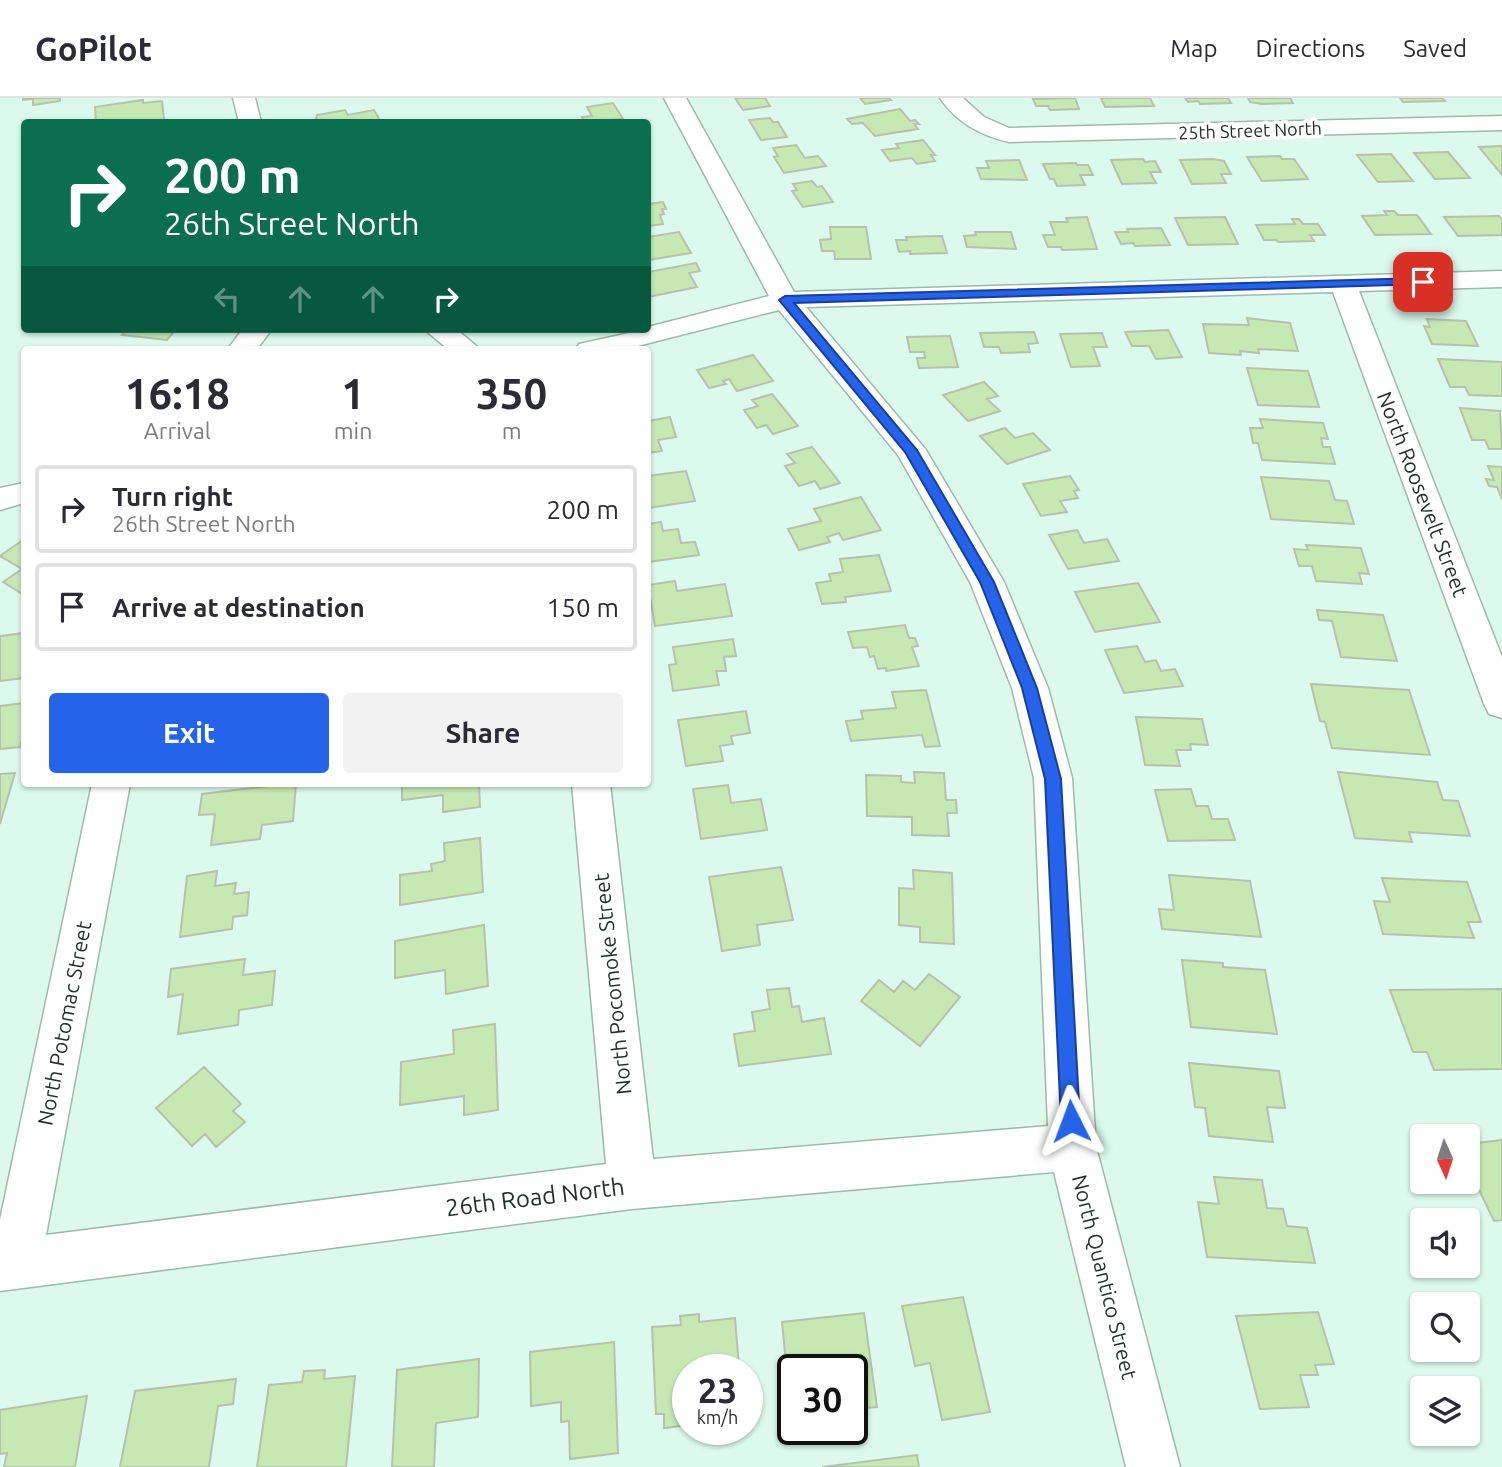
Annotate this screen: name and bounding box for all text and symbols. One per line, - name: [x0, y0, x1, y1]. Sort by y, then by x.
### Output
- text: GoPilot: [35, 30, 152, 67]
- text: Map: [1170, 35, 1217, 62]
- text: Directions: [1255, 35, 1365, 62]
- text: Saved: [1403, 35, 1467, 62]
- street label: 25th Street North: [1178, 117, 1322, 143]
- icon: right: [49, 147, 140, 238]
- text: 200 m: [164, 147, 301, 202]
- text: 26th Street North: [164, 205, 420, 241]
- pin: [1393, 252, 1453, 312]
- icon: arrive: [1404, 263, 1442, 301]
- icon: left: [208, 280, 246, 318]
- icon: ahead: [281, 280, 319, 318]
- icon: ahead: [354, 280, 392, 318]
- icon: right: [427, 280, 465, 318]
- text: 16:18: [125, 370, 230, 417]
- text: 1: [341, 370, 365, 417]
- text: 350: [476, 370, 547, 417]
- street label: North Roosevelt Street: [1373, 388, 1473, 600]
- text: Arrival: [144, 418, 211, 443]
- text: min: [334, 418, 372, 443]
- text: m: [502, 418, 522, 443]
- text: Turn right: [112, 482, 233, 511]
- icon: right: [53, 490, 91, 528]
- text: 200 m: [547, 495, 619, 524]
- text: 26th Street North: [112, 511, 296, 536]
- icon: arrive: [53, 588, 91, 626]
- text: Arrive at destination: [112, 593, 365, 622]
- text: 150 m: [547, 593, 619, 622]
- button: Exit: [49, 693, 329, 773]
- button: Share: [343, 693, 623, 773]
- street label: North Pocomoke Street: [588, 872, 636, 1096]
- street label: North Potomac Street: [32, 919, 96, 1127]
- position arrow: [1034, 1084, 1108, 1158]
- north arrow: [1410, 1124, 1480, 1194]
- map controls: [1410, 1124, 1480, 1446]
- street label: North Quantico Street: [1068, 1172, 1142, 1382]
- street label: 26th Road North: [444, 1173, 626, 1221]
- button: sound: [1410, 1208, 1480, 1278]
- button: search: [1410, 1292, 1480, 1362]
- speed limit sign: 30: [777, 1354, 868, 1445]
- text: 23: [698, 1370, 737, 1410]
- button: layers: [1410, 1376, 1480, 1446]
- text: km/h: [697, 1407, 738, 1427]

